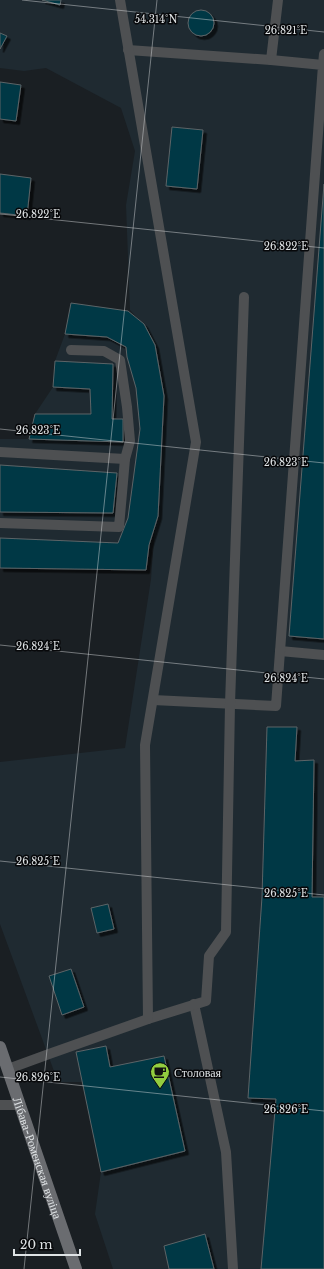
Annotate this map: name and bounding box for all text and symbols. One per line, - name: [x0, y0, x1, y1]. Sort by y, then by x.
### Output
- text: 54.314°N: [135, 13, 177, 26]
- text: 26.821°E: [265, 24, 307, 37]
- text: 26.822°E: [16, 208, 60, 221]
- text: 26.822°E: [264, 240, 308, 253]
- text: 26.823°E: [16, 424, 60, 437]
- text: 26.823°E: [264, 456, 308, 469]
- text: 26.824°E: [16, 640, 60, 653]
- text: 26.824°E: [264, 672, 308, 685]
- text: 26.825°E: [16, 855, 60, 868]
- text: 26.825°E: [264, 887, 308, 900]
- cafe icon: Столовая: [149, 1061, 171, 1089]
- place label: Столовая: [174, 1065, 222, 1080]
- text: 26.826°E: [16, 1071, 60, 1084]
- street label: Лібава-Роменская вуліца: [10, 1095, 66, 1221]
- text: 26.826°E: [264, 1103, 308, 1116]
- scale bar: [14, 1231, 80, 1257]
- text: 20 m: [20, 1237, 52, 1252]

